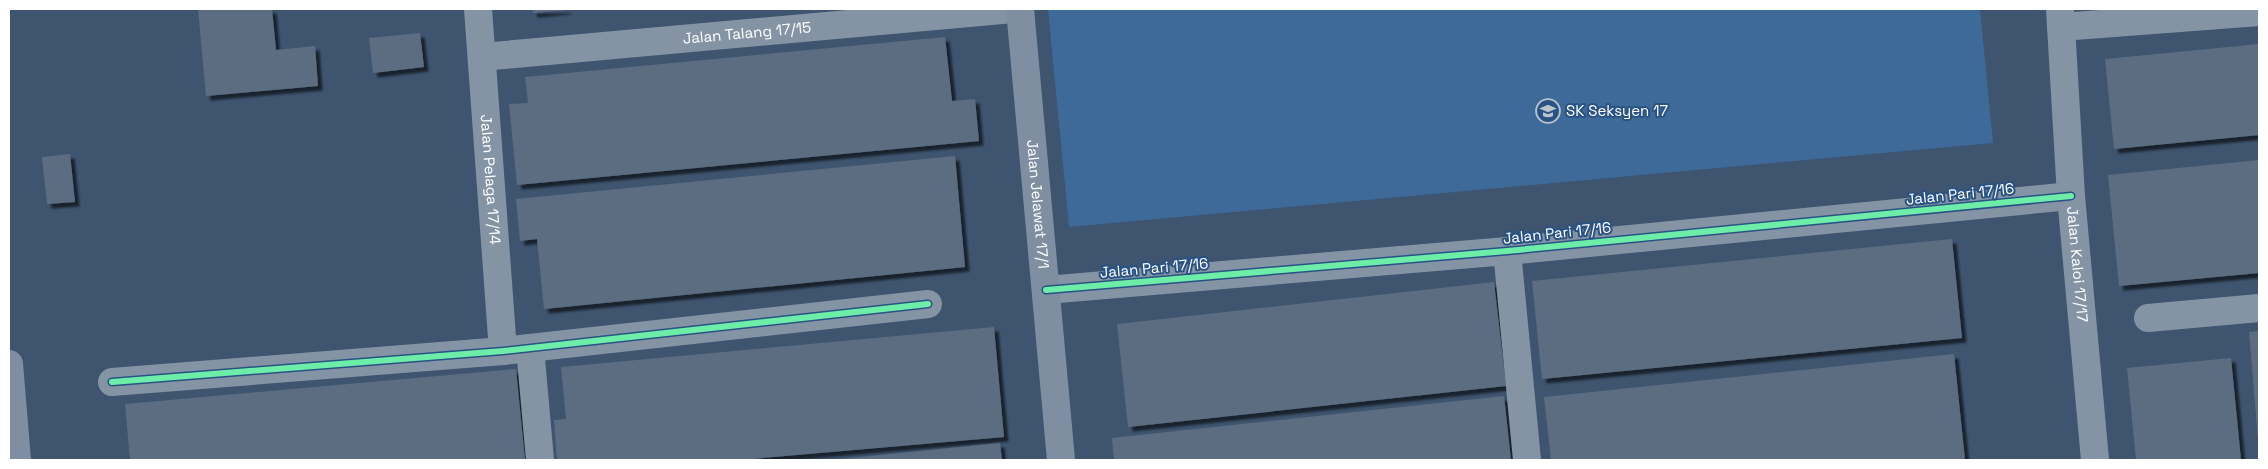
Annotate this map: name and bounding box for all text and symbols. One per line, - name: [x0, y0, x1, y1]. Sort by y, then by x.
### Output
- street label: Jalan Talang 17/15: [682, 17, 812, 48]
- school or university icon: SK Seksyen 17: [1535, 98, 1561, 124]
- place label: SK Seksyen 17: [1566, 101, 1668, 120]
- street label: Jalan Pelaga 17/14: [477, 114, 505, 245]
- street label: Jalan Jelawat 17/1: [1023, 139, 1054, 270]
- street label: Jalan Pari 17/16: [1905, 178, 2015, 209]
- street label: Jalan Kaloi 17/17: [2063, 206, 2092, 323]
- street label: Jalan Pari 17/16: [1502, 217, 1612, 248]
- street label: Jalan Pari 17/16: [1099, 253, 1209, 282]

